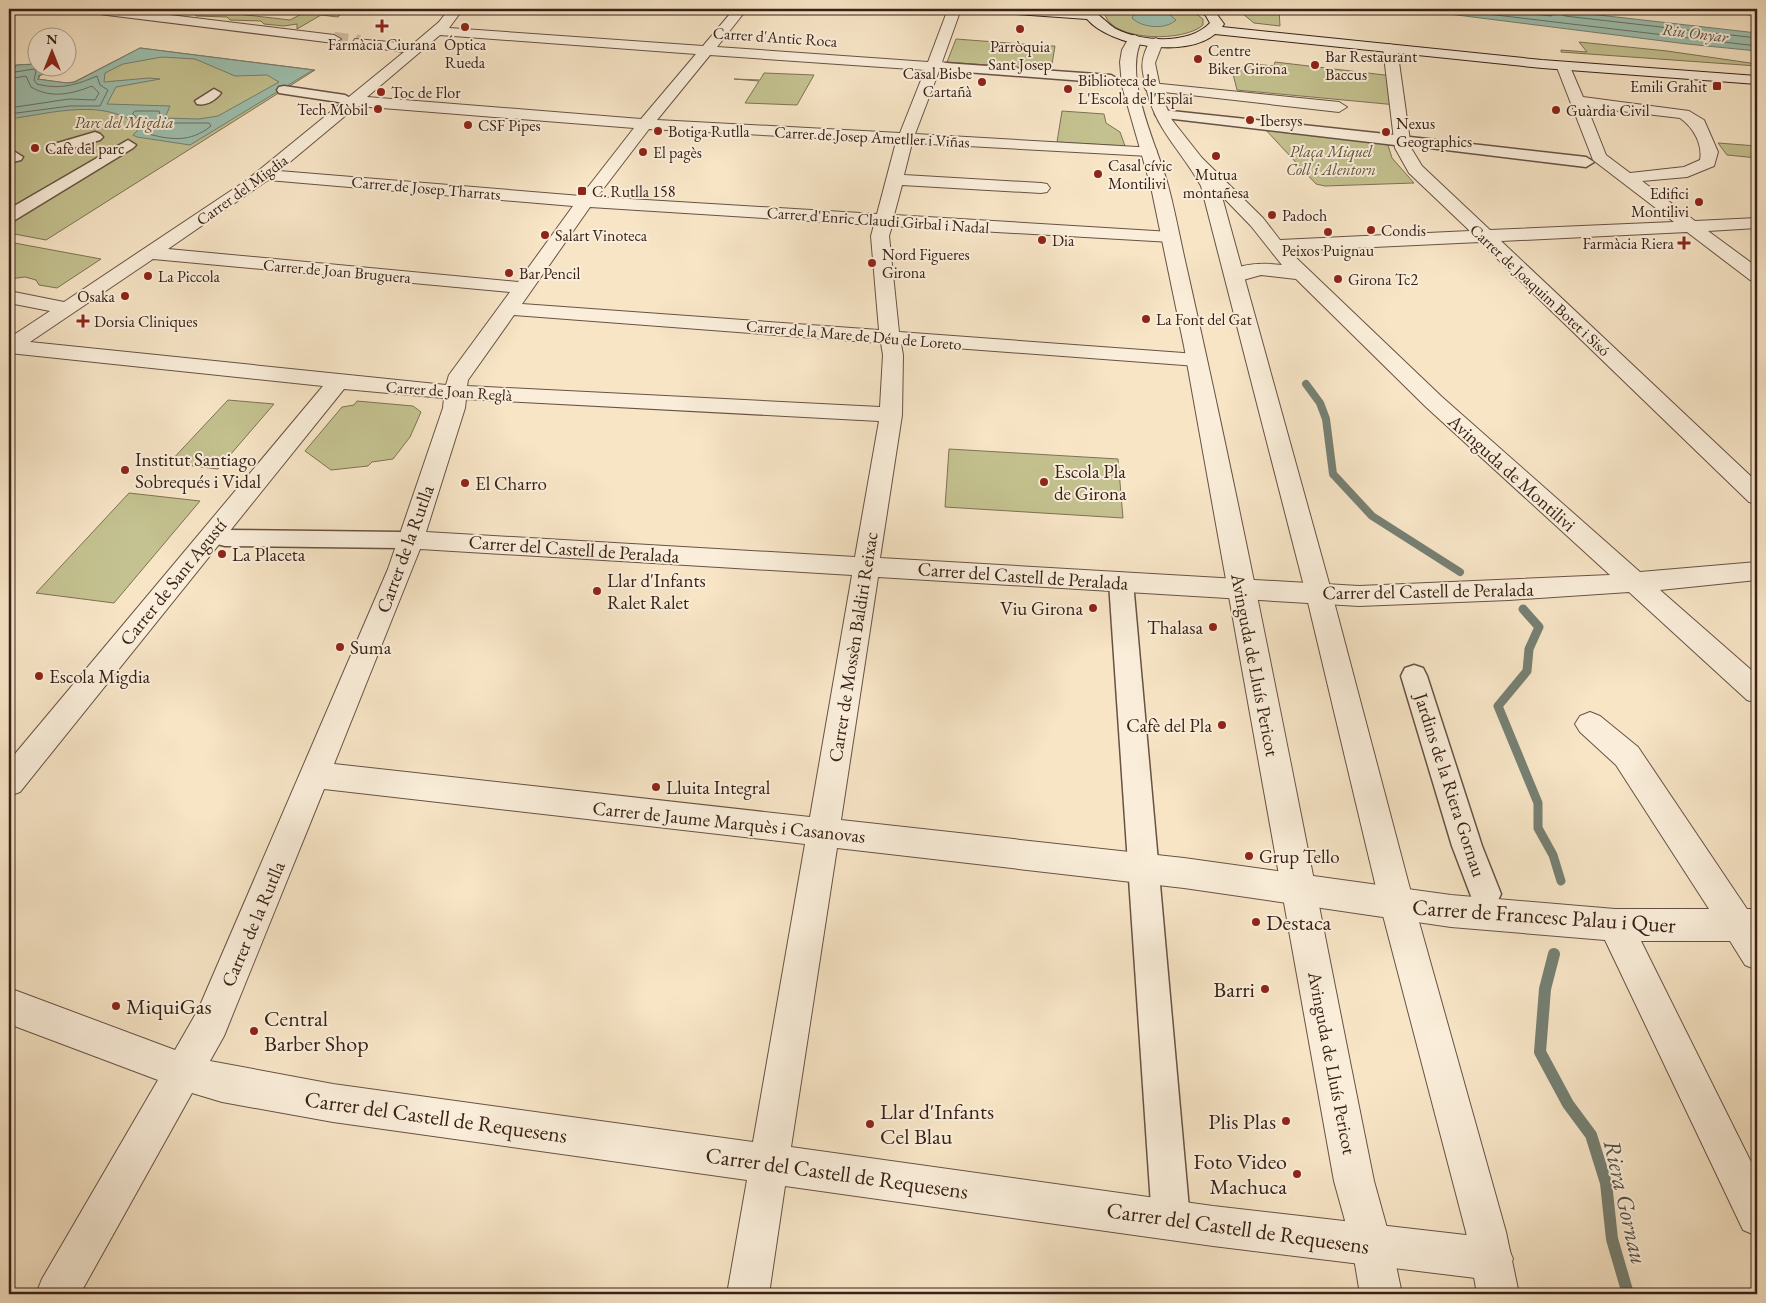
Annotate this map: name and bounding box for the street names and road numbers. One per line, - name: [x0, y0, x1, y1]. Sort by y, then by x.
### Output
- street label: Carrer d'Antic Roca: [712, 22, 839, 52]
- street label: Carrer de Josep Ametller i Viñas: [774, 121, 970, 153]
- street label: Carrer del Migdia: [192, 149, 292, 230]
- street label: Carrer de Josep Tharrats: [351, 171, 501, 205]
- street label: Carrer d'Enric Claudi Girbal i Nadal: [766, 202, 990, 238]
- street label: Carrer de Joaquim Botet i Sisó: [1465, 219, 1615, 361]
- street label: Carrer de Joan Bruguera: [262, 254, 412, 288]
- street label: Carrer de la Mare de Déu de Loreto: [745, 315, 963, 355]
- street label: Carrer de Joan Reglà: [385, 376, 514, 406]
- street label: Avinguda de Montilivi: [1442, 408, 1582, 537]
- street label: Carrer de la Rutlla: [370, 481, 440, 616]
- street label: Carrer de Sant Agustí: [114, 513, 232, 651]
- street label: Carrer del Castell de Peralada: [468, 529, 681, 569]
- street label: Carrer de Mossèn Baldiri Reixac: [822, 530, 884, 764]
- street label: Carrer del Castell de Peralada: [917, 556, 1130, 596]
- street label: Avinguda de Lluís Pericot: [1225, 570, 1285, 759]
- street label: Carrer del Castell de Peralada: [1322, 577, 1534, 605]
- street label: Jardins de la Riera Gornau: [1408, 688, 1492, 880]
- street label: Carrer de Jaume Marquès i Casanovas: [591, 795, 867, 849]
- street label: Carrer de la Rutlla: [215, 857, 291, 991]
- street label: Carrer de Francesc Palau i Quer: [1411, 892, 1677, 940]
- street label: Avinguda de Lluís Pericot: [1302, 968, 1362, 1157]
- street label: Carrer del Castell de Requesens: [303, 1084, 569, 1150]
- street label: Carrer del Castell de Requesens: [704, 1140, 970, 1206]
- street label: Carrer del Castell de Requesens: [1105, 1195, 1371, 1261]

